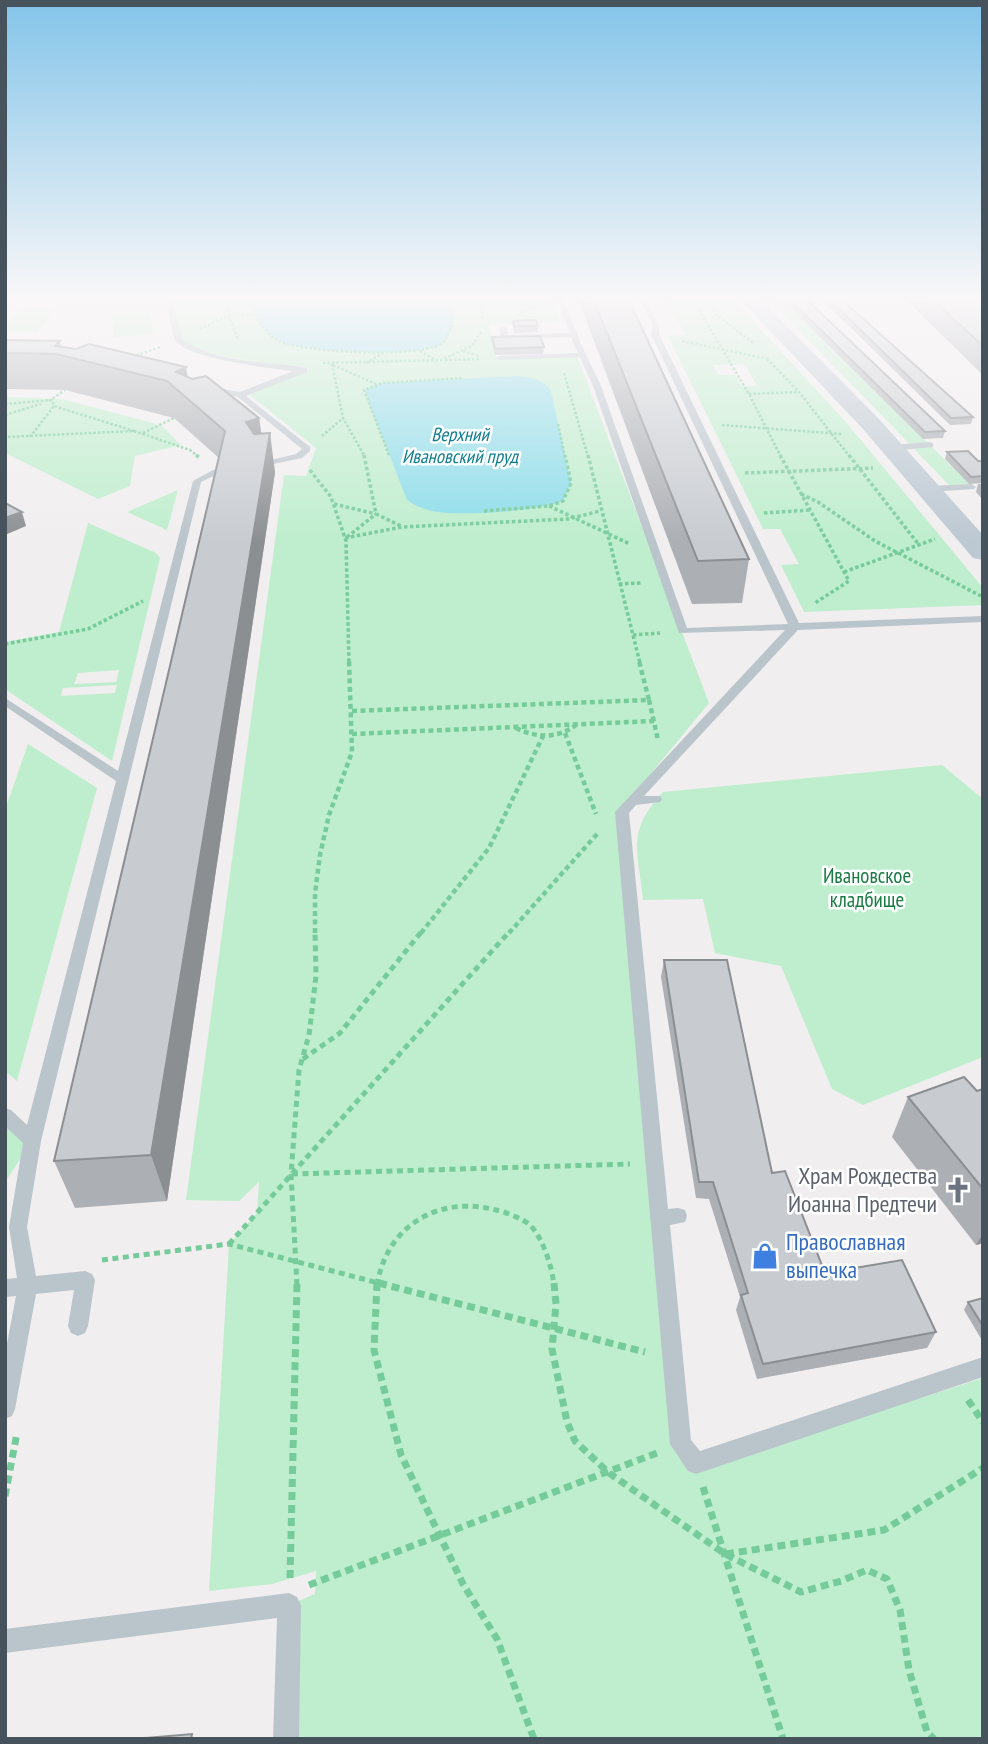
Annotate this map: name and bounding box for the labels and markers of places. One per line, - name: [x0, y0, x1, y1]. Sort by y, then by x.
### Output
- place label: Храм Рождества Иоанна Предтечи: [788, 1160, 937, 1219]
- church icon: Храм Рождества Иоанна Предтечи: [943, 1175, 973, 1205]
- place label: Православная выпечка: [786, 1226, 905, 1285]
- shop icon: Православная выпечка: [750, 1241, 780, 1271]

